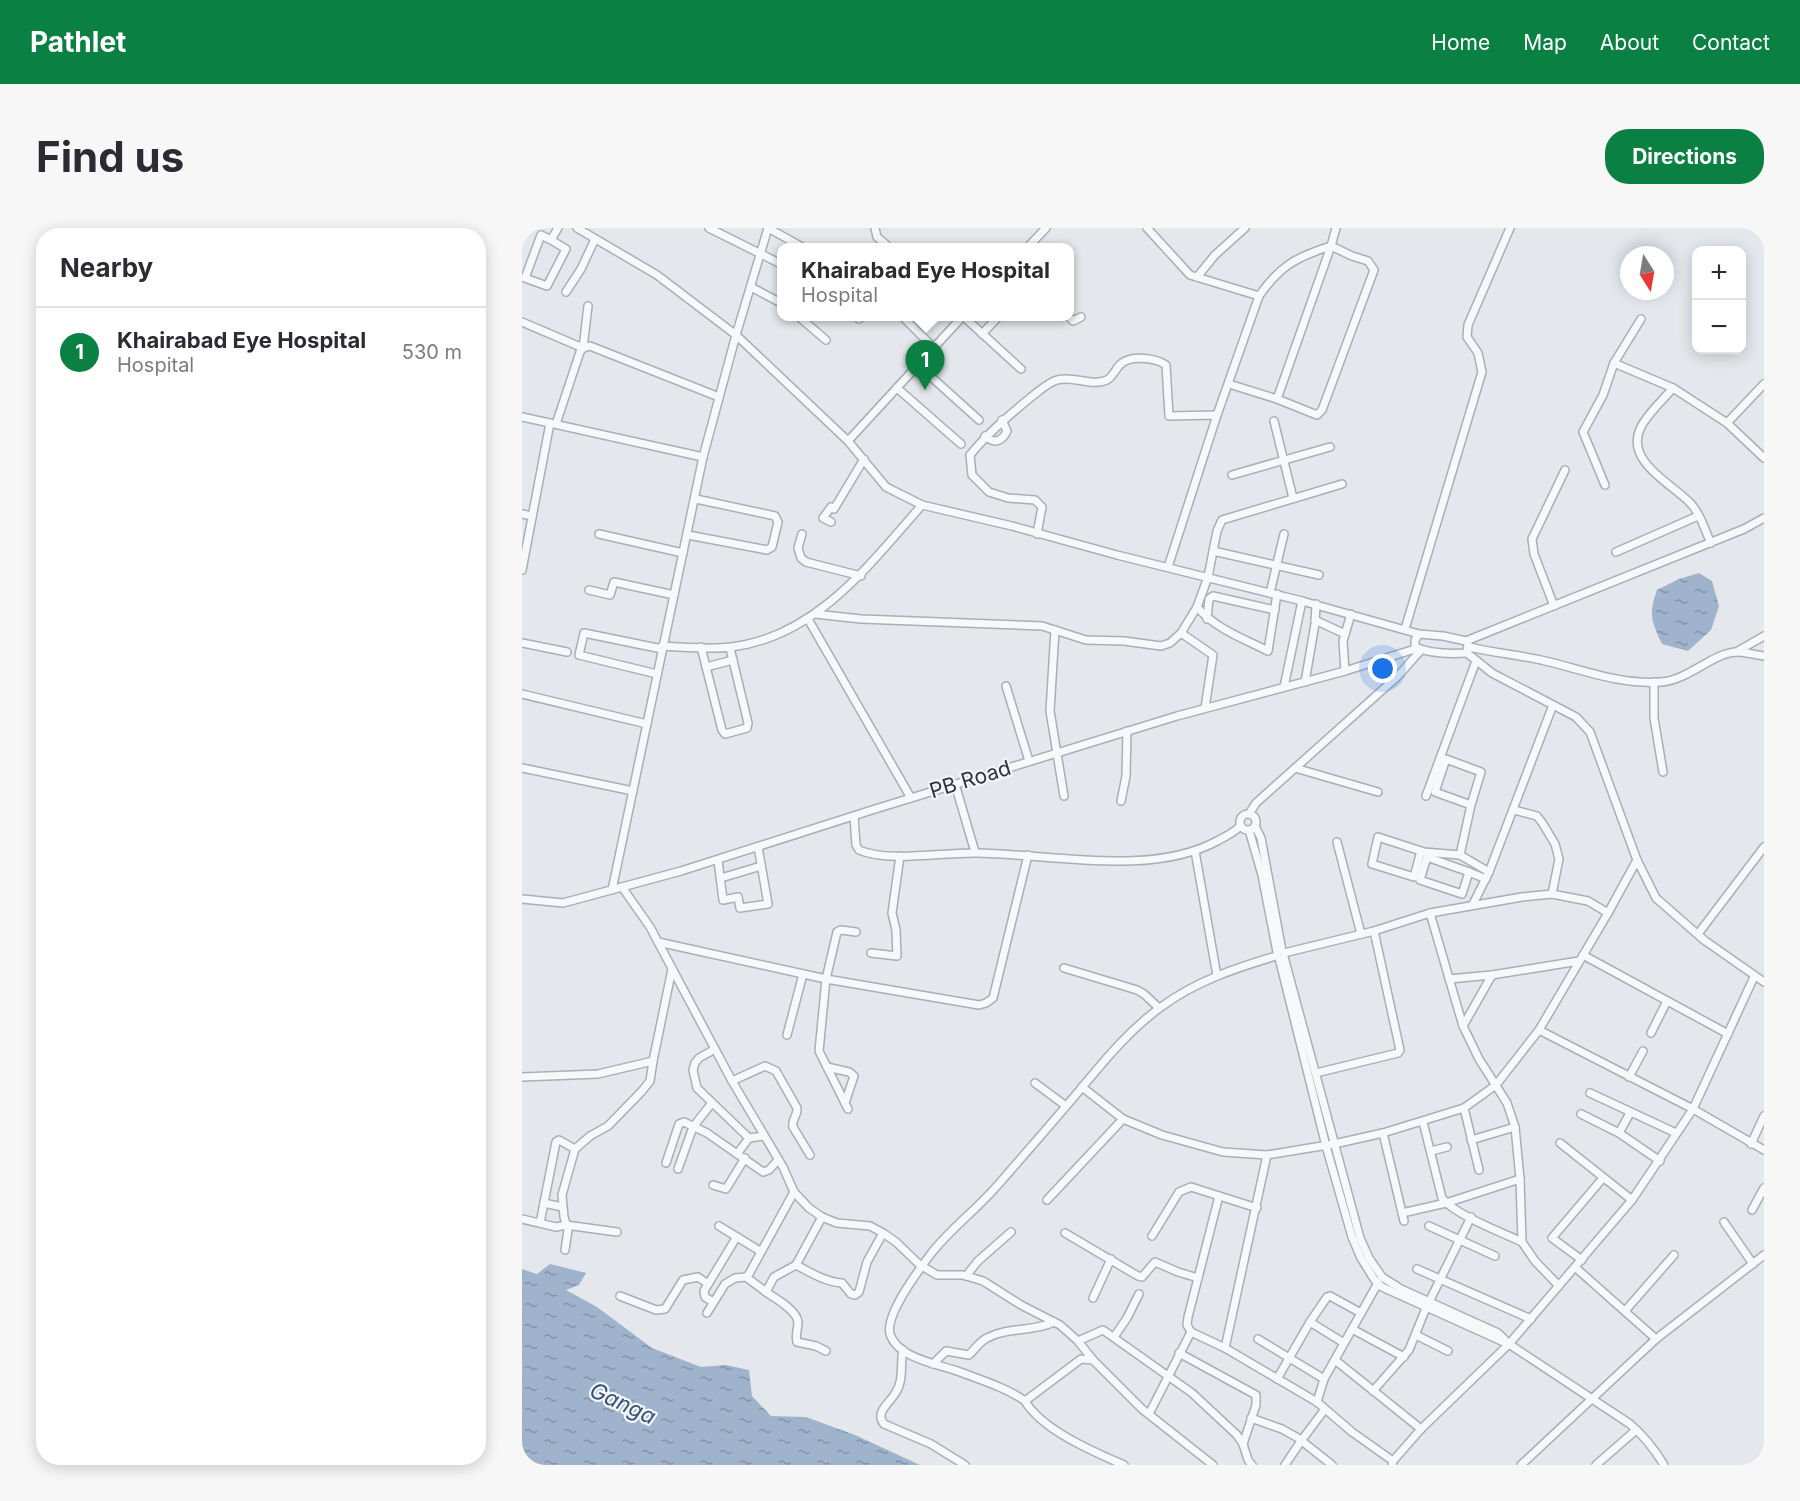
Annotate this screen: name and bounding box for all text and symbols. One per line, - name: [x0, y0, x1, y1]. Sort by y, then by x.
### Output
- text: Pathlet: [30, 25, 126, 59]
- text: Home: [1431, 30, 1490, 55]
- text: Map: [1523, 30, 1567, 55]
- text: About: [1600, 30, 1659, 55]
- text: Contact: [1692, 30, 1770, 55]
- button: Directions: [1605, 129, 1764, 184]
- text: Find us: [36, 131, 184, 182]
- popup: [777, 243, 1074, 321]
- north arrow: [1620, 246, 1674, 300]
- map controls: [1692, 246, 1746, 354]
- button: +: [1692, 246, 1746, 300]
- text: Nearby: [60, 252, 153, 283]
- text: Khairabad Eye Hospital: [801, 257, 1050, 283]
- text: Hospital: [801, 283, 878, 307]
- button: −: [1692, 300, 1746, 354]
- text: Khairabad Eye Hospital: [117, 327, 366, 353]
- text: 1: [75, 340, 84, 364]
- text: 530 m: [402, 340, 462, 364]
- pin: 1: [906, 340, 944, 390]
- text: Hospital: [117, 353, 194, 377]
- your location: [1368, 654, 1397, 683]
- street label: PB Road: [926, 755, 1014, 803]
- water label: Ganga: [586, 1376, 660, 1430]

